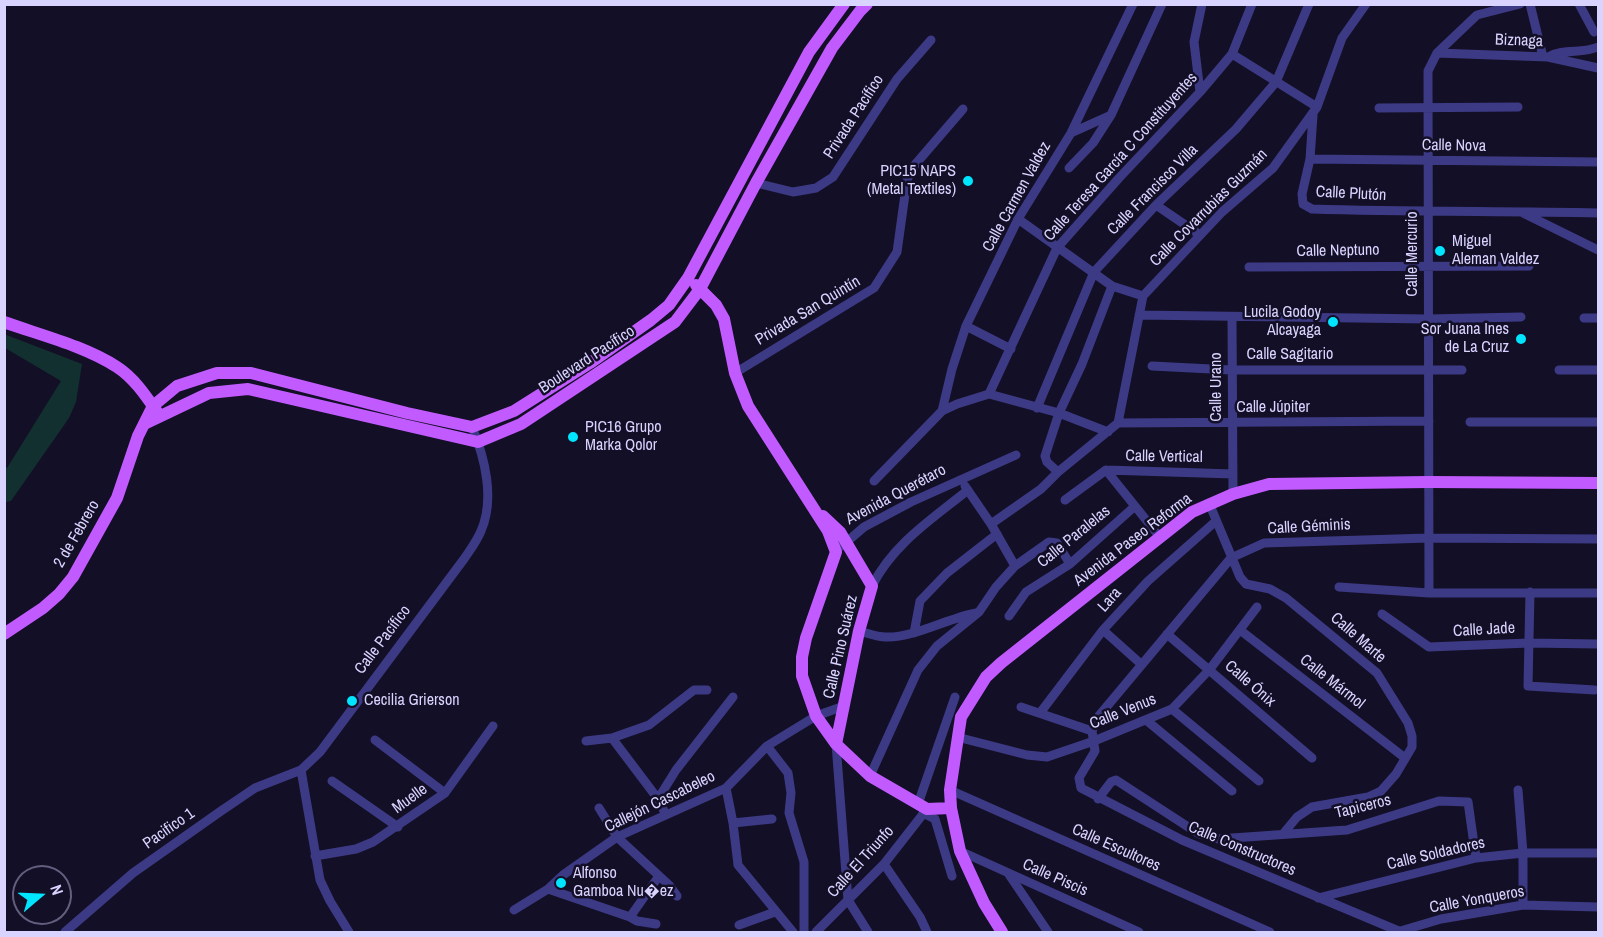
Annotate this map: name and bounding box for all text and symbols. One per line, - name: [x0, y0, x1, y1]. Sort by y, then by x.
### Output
- street label: Biznaga: [1495, 31, 1543, 51]
- street label: Calle Teresa García C Constituyentes: [1040, 69, 1202, 245]
- street label: Privada Pacífico: [820, 71, 888, 163]
- street label: Calle Nova: [1422, 136, 1486, 156]
- street label: Calle Carmen Valdez: [979, 139, 1055, 255]
- street label: Calle Francisco Villa: [1104, 141, 1202, 239]
- street label: Calle Covarrubias Guzmán: [1146, 145, 1272, 271]
- place label: PIC15 NAPS (Metal Textiles): [867, 162, 956, 200]
- marker: PIC15 NAPS (Metal Textiles): [961, 174, 975, 188]
- street label: Calle Plutón: [1315, 183, 1387, 205]
- street label: Calle Mercurio: [1403, 211, 1423, 297]
- place label: Miguel Aleman Valdez: [1452, 232, 1539, 270]
- street label: Calle Neptuno: [1296, 241, 1380, 261]
- marker: Miguel Aleman Valdez: [1433, 244, 1447, 258]
- street label: Privada San Quintín: [752, 272, 864, 350]
- place label: Lucila Godoy Alcayaga: [1244, 303, 1321, 341]
- marker: Lucila Godoy Alcayaga: [1326, 315, 1340, 329]
- place label: Sor Juana Ines de La Cruz: [1421, 320, 1509, 358]
- street label: Boulevard Pacífico: [536, 322, 638, 398]
- marker: Sor Juana Ines de La Cruz: [1514, 332, 1528, 346]
- street label: Calle Sagitario: [1247, 345, 1333, 365]
- street label: Calle Urano: [1207, 352, 1227, 422]
- street label: Calle Júpiter: [1236, 398, 1310, 418]
- place label: PIC16 Grupo Marka Qolor: [585, 418, 662, 456]
- marker: PIC16 Grupo Marka Qolor: [566, 430, 580, 444]
- street label: Calle Vertical: [1125, 447, 1203, 467]
- street label: Avenida Querétaro: [843, 461, 949, 529]
- street label: Avenida Paseo Reforma: [1070, 489, 1196, 591]
- street label: 2 de Febrero: [50, 497, 104, 571]
- street label: Calle Paralelas: [1034, 502, 1114, 572]
- street label: Calle Géminis: [1267, 515, 1351, 539]
- street label: Lara: [1094, 584, 1126, 616]
- street label: Calle Pino Suárez: [820, 593, 862, 701]
- street label: Calle Pacífico: [351, 602, 415, 678]
- street label: Calle Marte: [1326, 609, 1390, 667]
- street label: Calle Jade: [1453, 619, 1515, 641]
- street label: Calle Mármol: [1296, 651, 1368, 713]
- street label: Calle Ónix: [1221, 657, 1279, 711]
- street label: Calle Venus: [1087, 690, 1159, 734]
- place label: Cecilia Grierson: [364, 691, 460, 711]
- marker: Cecilia Grierson: [345, 694, 359, 708]
- street label: Callejón Cascabeleo: [602, 767, 718, 837]
- street label: Muelle: [389, 780, 431, 818]
- street label: Tapiceros: [1333, 791, 1393, 823]
- street label: Pacifico 1: [140, 804, 198, 854]
- street label: Calle Constructores: [1185, 818, 1299, 880]
- street label: Calle Escultores: [1069, 820, 1163, 876]
- street label: Calle El Triunfo: [824, 822, 898, 902]
- street label: Calle Soldadores: [1385, 833, 1487, 875]
- street label: Calle Piscis: [1019, 855, 1091, 901]
- place label: Alfonso Gamboa Nu�ez: [573, 864, 674, 902]
- north arrow: [12, 865, 72, 925]
- marker: Alfonso Gamboa Nu�ez: [554, 876, 568, 890]
- text: N: [45, 882, 69, 898]
- street label: Calle Yonqueros: [1428, 882, 1526, 918]

